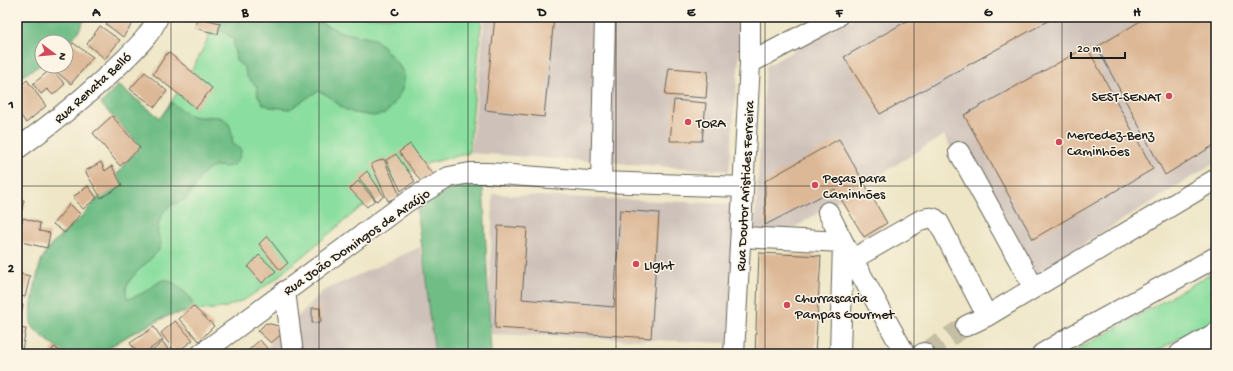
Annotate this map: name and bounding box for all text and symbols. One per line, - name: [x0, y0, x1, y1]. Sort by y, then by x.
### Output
- text: A: [91, 6, 101, 21]
- text: B: [241, 6, 250, 21]
- text: C: [389, 6, 399, 21]
- text: D: [537, 6, 547, 21]
- text: E: [687, 6, 696, 21]
- text: F: [835, 6, 844, 21]
- text: G: [984, 6, 993, 21]
- text: H: [1133, 6, 1141, 21]
- north arrow: [34, 34, 74, 74]
- scale bar: [1071, 34, 1125, 60]
- text: 20 m: [1077, 43, 1102, 57]
- street label: Rua Renata Belló: [51, 50, 136, 128]
- text: N: [55, 51, 68, 61]
- place label: SEST-SENAT: [1092, 90, 1162, 107]
- marker: SEST-SENAT: [1164, 91, 1174, 101]
- text: 1: [7, 98, 14, 113]
- street label: Rua Doutor Aristides Ferreira: [734, 99, 760, 272]
- place label: TORA: [695, 116, 726, 133]
- marker: TORA: [683, 117, 693, 127]
- place label: Mercedez-Benz Caminhões: [1067, 128, 1155, 161]
- marker: Mercedez-Benz Caminhões: [1054, 137, 1064, 147]
- place label: Peças para Caminhões: [822, 171, 888, 204]
- marker: Peças para Caminhões: [810, 180, 820, 190]
- street label: Rua João Domingos de Araújo: [281, 186, 434, 300]
- place label: LIght: [644, 258, 675, 275]
- marker: LIght: [631, 259, 641, 269]
- text: 2: [8, 262, 15, 277]
- place label: Churrascaria Pampas Gourmet: [794, 291, 895, 324]
- marker: Churrascaria Pampas Gourmet: [782, 300, 792, 310]

